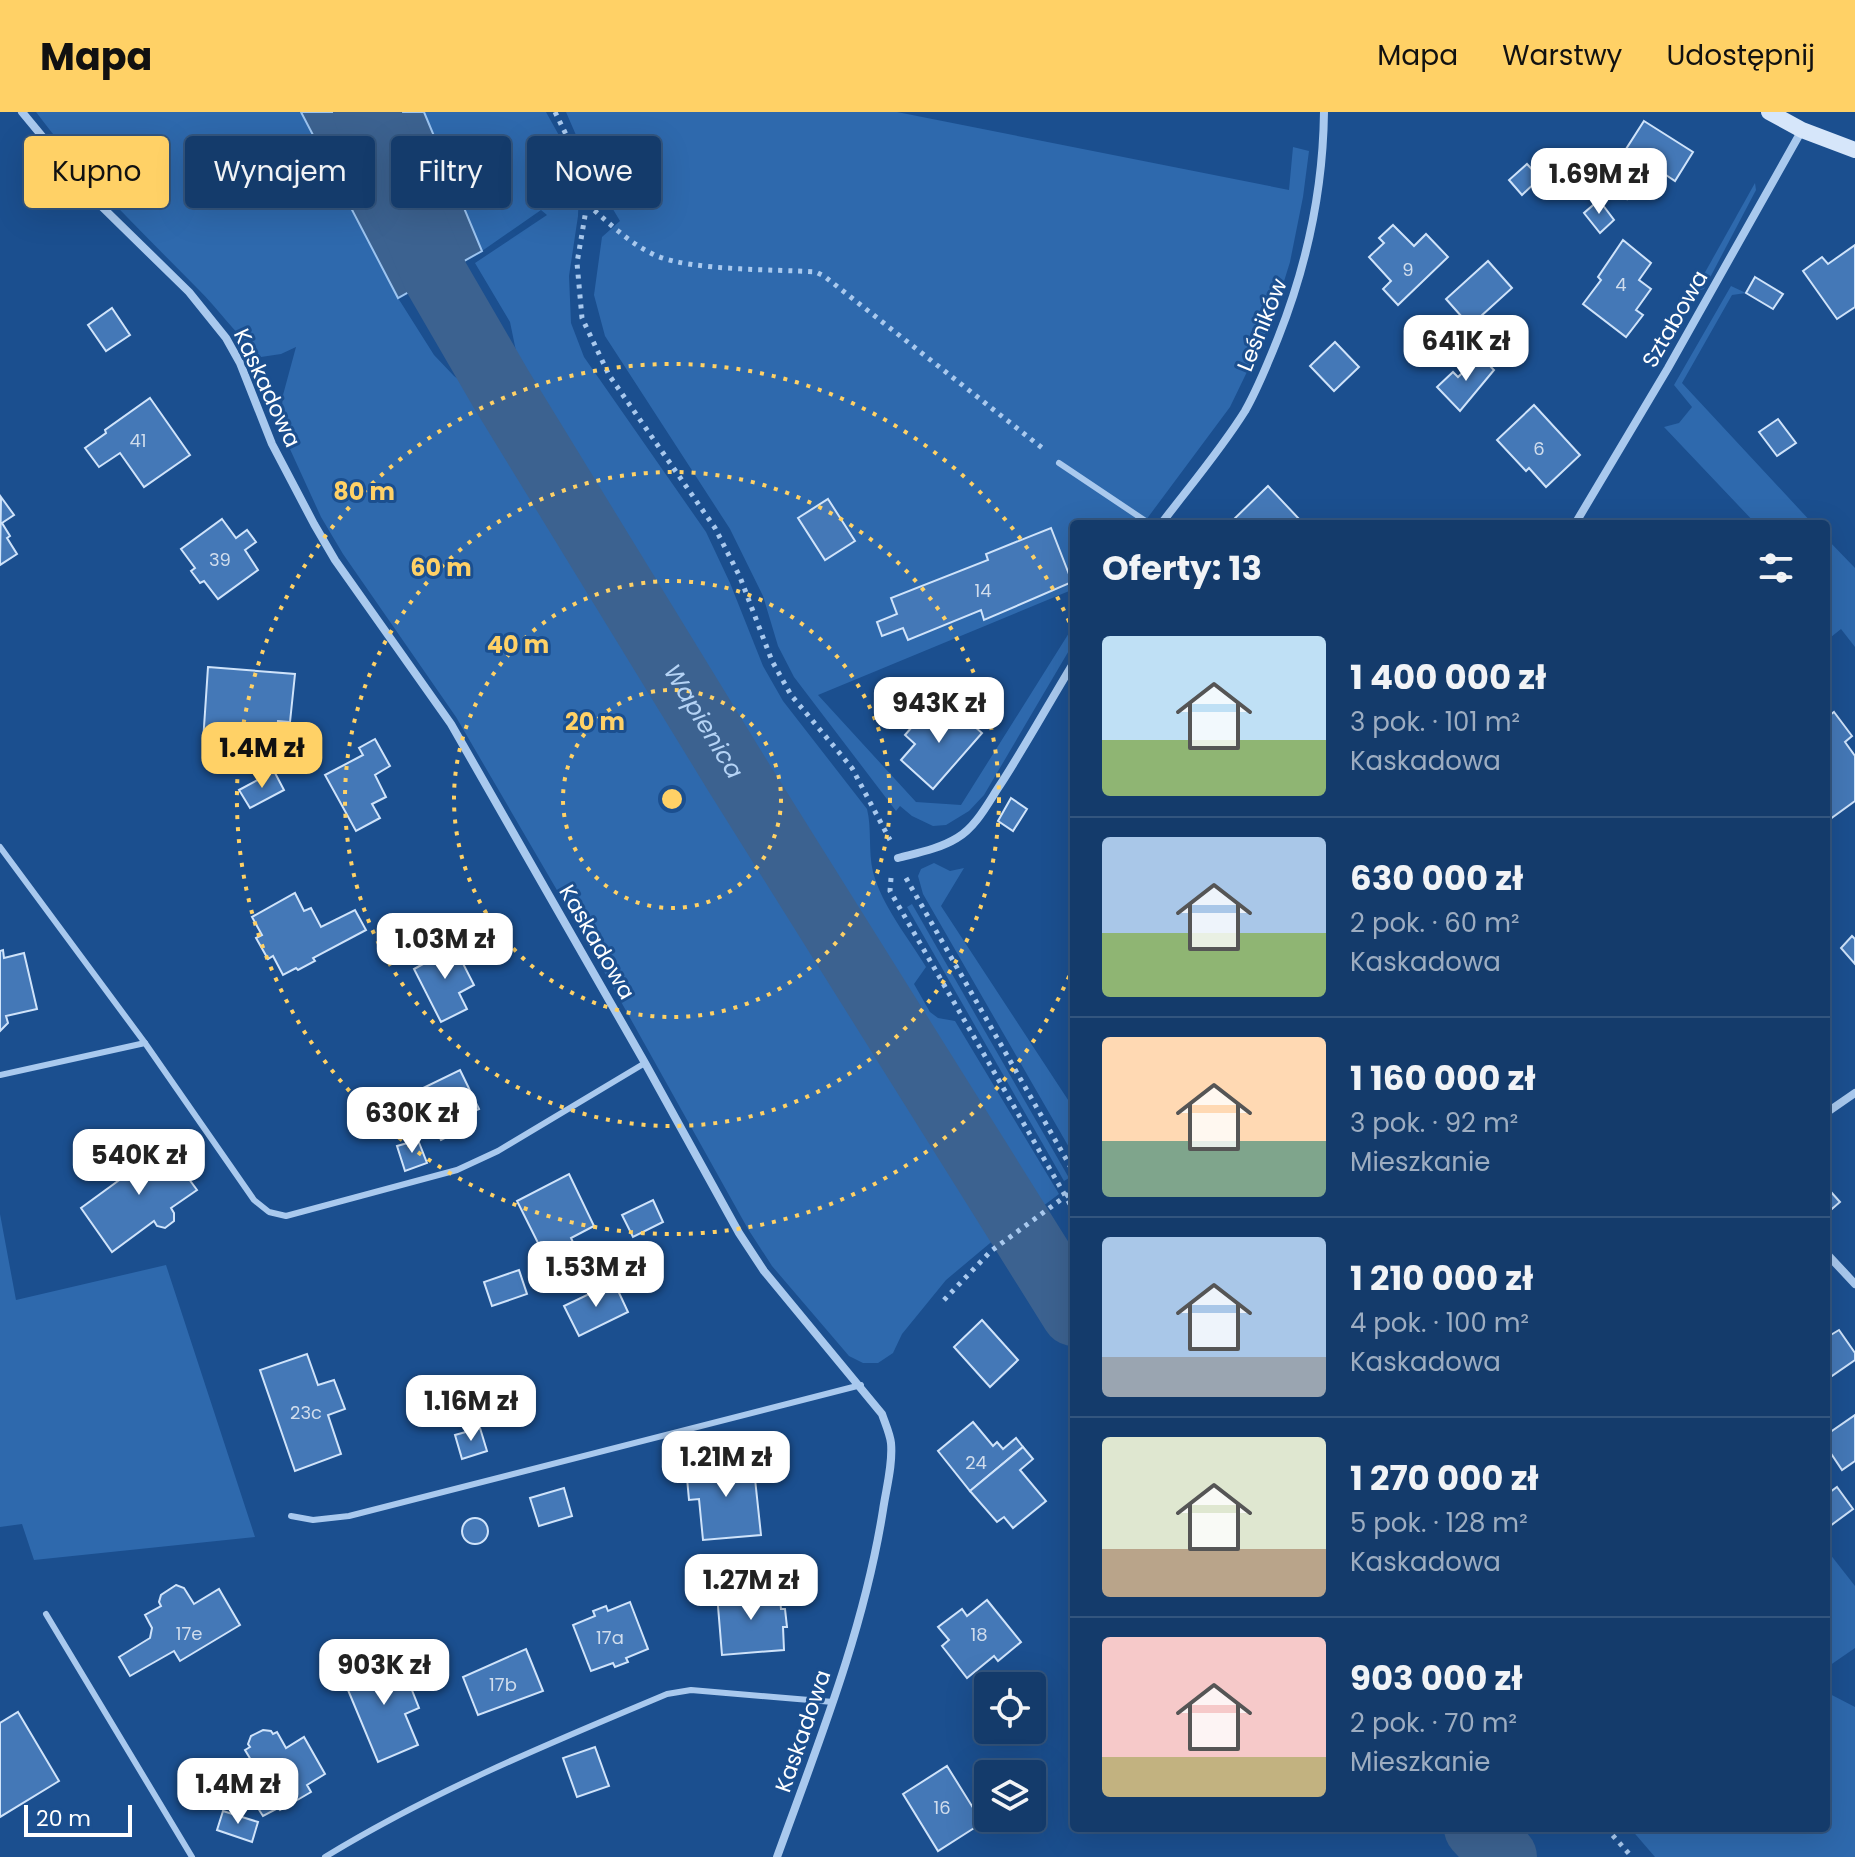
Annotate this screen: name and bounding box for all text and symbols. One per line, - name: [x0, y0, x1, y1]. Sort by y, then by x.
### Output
- text: Mapa: [40, 30, 152, 83]
- text: Mapa: [1377, 36, 1458, 75]
- text: Warstwy: [1502, 36, 1622, 75]
- text: Udostępnij: [1666, 36, 1815, 75]
- chip: Kupno: [24, 136, 169, 208]
- chip: Wynajem: [185, 136, 375, 208]
- chip: Filtry: [391, 136, 511, 208]
- chip: Nowe: [527, 136, 661, 208]
- pin: 1.69M zł: [1516, 148, 1682, 216]
- text: 1.69M zł: [1549, 156, 1649, 192]
- house number: 9: [1402, 257, 1414, 282]
- street label: Sztabowa: [1635, 265, 1715, 373]
- house number: 4: [1615, 272, 1627, 297]
- street label: Leśników: [1229, 274, 1295, 376]
- pin: 641K zł: [1392, 315, 1540, 383]
- text: 641K zł: [1422, 323, 1510, 359]
- street label: Kaskadowa: [226, 324, 308, 452]
- house number: 41: [129, 428, 147, 453]
- house number: 6: [1533, 436, 1545, 461]
- text: 80 m: [333, 475, 395, 508]
- text: Oferty: 13: [1102, 544, 1262, 592]
- icon: filters: [1754, 546, 1798, 590]
- house number: 39: [209, 547, 231, 572]
- text: 60 m: [410, 551, 472, 584]
- house number: 14: [974, 578, 992, 603]
- text: 40 m: [487, 628, 549, 661]
- text: 1 400 000 zł: [1350, 653, 1546, 701]
- water label: Wapienica: [657, 657, 752, 785]
- icon: home: [1166, 668, 1262, 764]
- pin: 943K zł: [865, 677, 1013, 745]
- text: 943K zł: [892, 685, 986, 721]
- text: 3 pok. · 101 m²: [1350, 704, 1520, 740]
- text: 20 m: [565, 705, 625, 738]
- pin: 1.4M zł: [188, 722, 336, 790]
- text: 1.4M zł: [219, 730, 305, 766]
- text: Kaskadowa: [1350, 743, 1501, 779]
- centre of rings: [658, 785, 686, 813]
- text: 630 000 zł: [1350, 854, 1523, 902]
- icon: home: [1166, 869, 1262, 965]
- street label: Kaskadowa: [552, 879, 642, 1005]
- text: 2 pok. · 60 m²: [1350, 905, 1520, 941]
- pin: 1.03M zł: [362, 913, 528, 981]
- text: 1.03M zł: [395, 921, 495, 957]
- text: Kaskadowa: [1350, 944, 1501, 980]
- text: 1 160 000 zł: [1350, 1054, 1535, 1102]
- icon: home: [1166, 1069, 1262, 1165]
- pin: 630K zł: [338, 1087, 486, 1155]
- text: 630K zł: [365, 1095, 459, 1131]
- text: 3 pok. · 92 m²: [1350, 1105, 1518, 1141]
- pin: 540K zł: [65, 1129, 213, 1197]
- text: 540K zł: [91, 1137, 187, 1173]
- text: Mieszkanie: [1350, 1144, 1490, 1180]
- pin: 1.53M zł: [513, 1241, 679, 1309]
- text: 1.53M zł: [546, 1249, 646, 1285]
- text: 1 210 000 zł: [1350, 1254, 1533, 1302]
- icon: home: [1166, 1269, 1262, 1365]
- text: 4 pok. · 100 m²: [1350, 1305, 1529, 1341]
- text: Kaskadowa: [1350, 1344, 1501, 1380]
- pin: 1.16M zł: [388, 1375, 554, 1443]
- text: 1.16M zł: [424, 1383, 518, 1419]
- house number: 23c: [290, 1400, 322, 1425]
- pin: 1.21M zł: [643, 1431, 809, 1499]
- text: 1.21M zł: [680, 1439, 772, 1475]
- house number: 24: [965, 1450, 987, 1475]
- text: 1 270 000 zł: [1350, 1454, 1538, 1502]
- icon: home: [1166, 1469, 1262, 1565]
- text: 5 pok. · 128 m²: [1350, 1505, 1528, 1541]
- text: Kaskadowa: [1350, 1544, 1501, 1580]
- pin: 1.27M zł: [668, 1554, 834, 1622]
- text: 1.27M zł: [703, 1562, 799, 1598]
- house number: 17e: [176, 1621, 202, 1646]
- house number: 18: [970, 1622, 988, 1647]
- house number: 17a: [596, 1625, 624, 1650]
- pin: 903K zł: [310, 1639, 458, 1707]
- text: 903K zł: [337, 1647, 431, 1683]
- text: 903 000 zł: [1350, 1654, 1522, 1702]
- street label: Kaskadowa: [768, 1666, 838, 1796]
- icon: home: [1166, 1669, 1262, 1765]
- house number: 17b: [489, 1672, 517, 1697]
- map controls: [974, 1672, 1046, 1832]
- button: locate: [974, 1672, 1046, 1744]
- text: 2 pok. · 70 m²: [1350, 1705, 1517, 1741]
- text: Mieszkanie: [1350, 1744, 1490, 1780]
- pin: 1.4M zł: [164, 1758, 312, 1826]
- button: layers: [974, 1760, 1046, 1832]
- text: 1.4M zł: [195, 1766, 281, 1802]
- house number: 16: [933, 1795, 951, 1820]
- scale bar: [24, 1801, 132, 1837]
- text: 20 m: [36, 1803, 91, 1834]

